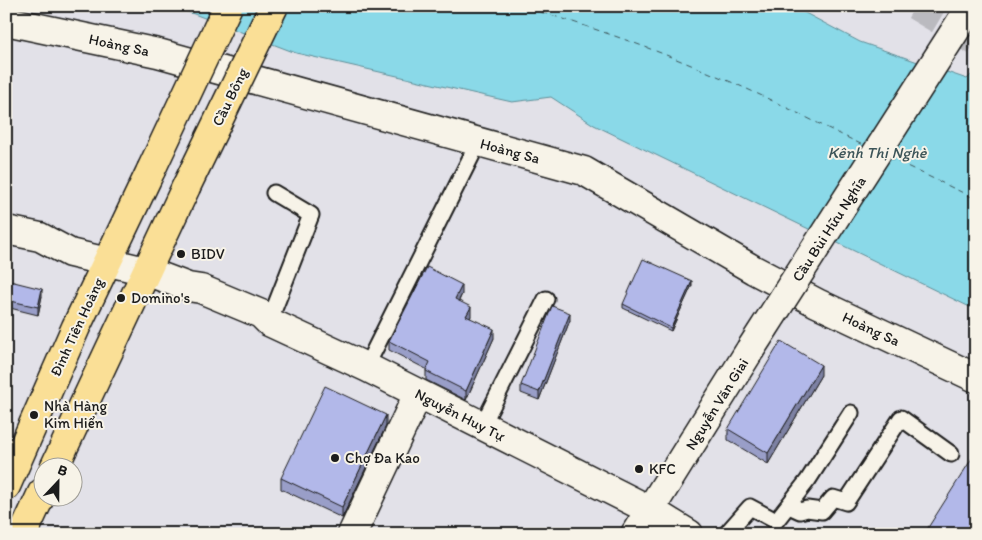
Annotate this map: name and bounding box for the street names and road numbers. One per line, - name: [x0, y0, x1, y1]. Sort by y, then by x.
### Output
- street label: Hoàng Sa: [87, 30, 151, 60]
- street label: Cầu Bông: [208, 65, 252, 129]
- street label: Hoàng Sa: [478, 134, 542, 168]
- street label: Cầu Bùi Hữu Nghĩa: [788, 172, 870, 285]
- street label: Đinh Tiên Hoàng: [46, 274, 108, 379]
- street label: Hoàng Sa: [839, 308, 903, 350]
- street label: Nguyễn Văn Giai: [682, 355, 752, 453]
- street label: Nguyễn Huy Tự: [412, 385, 508, 445]

